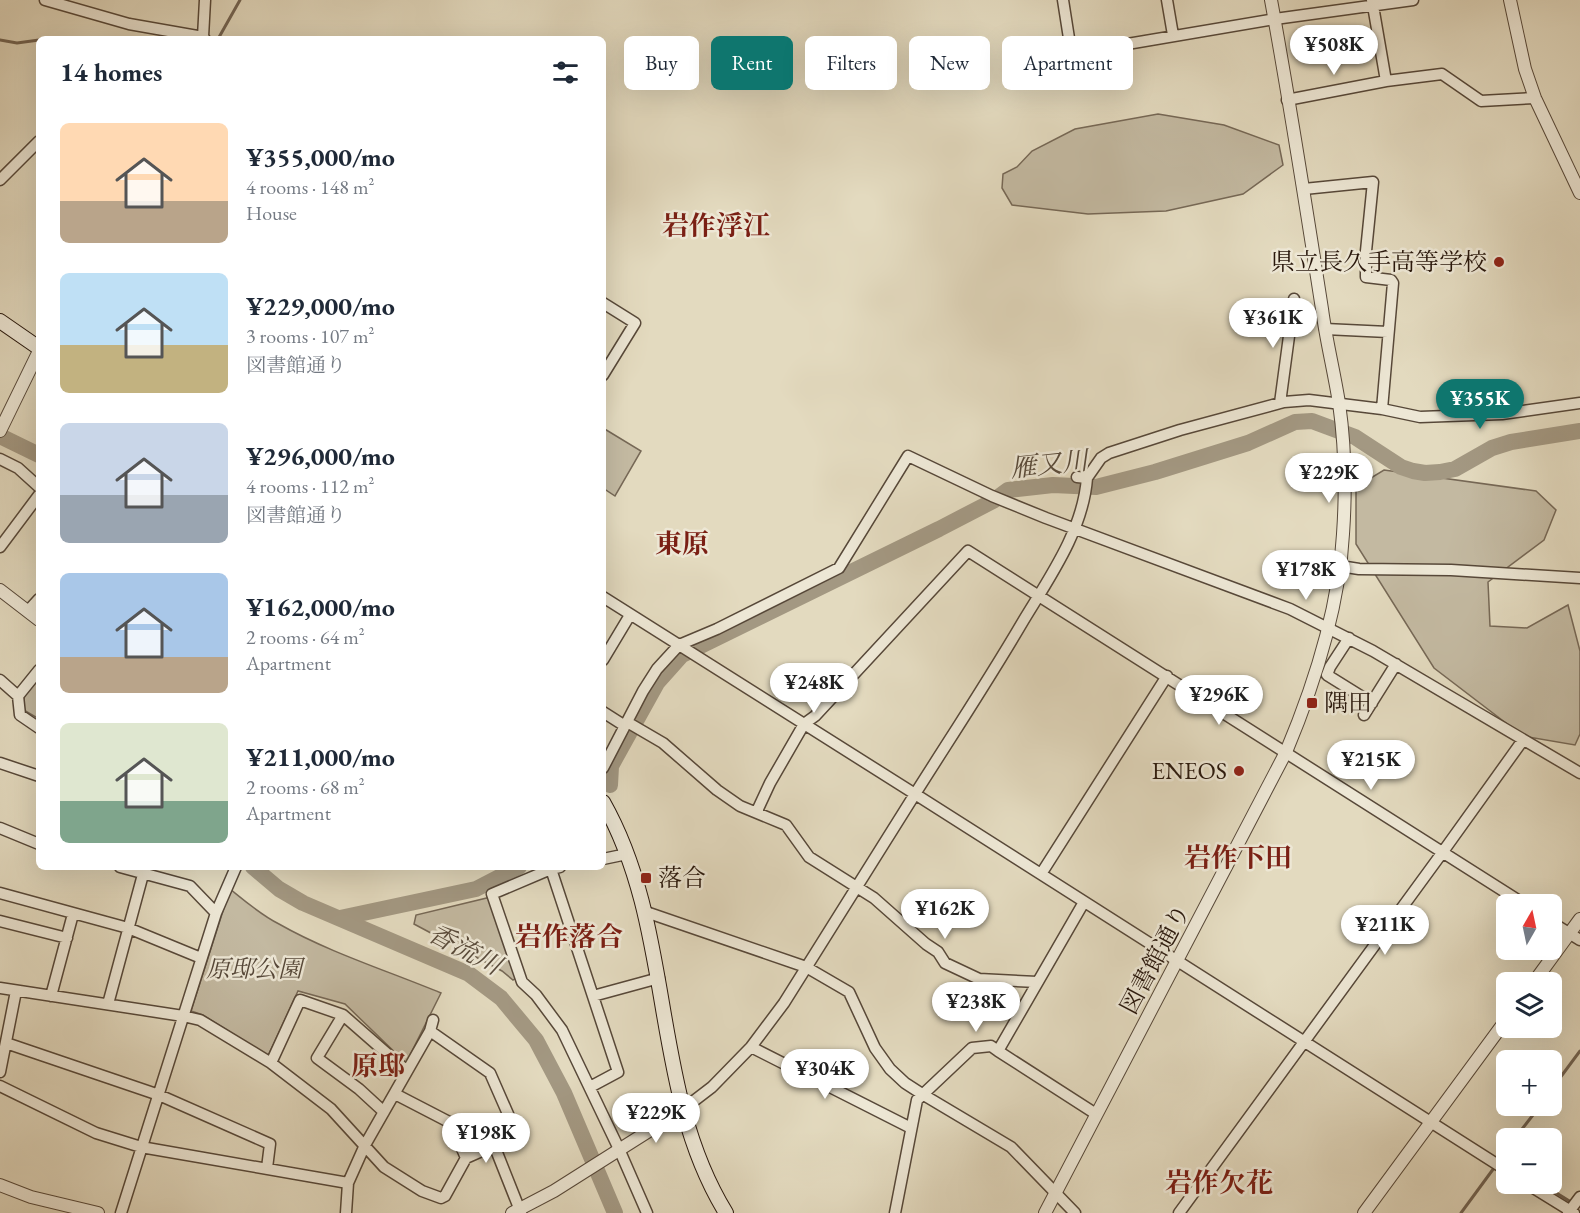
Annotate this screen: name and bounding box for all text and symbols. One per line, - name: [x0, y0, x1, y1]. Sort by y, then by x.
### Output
- pin: ¥508K: [1292, 25, 1376, 76]
- text: ¥508K: [1304, 31, 1364, 57]
- chip: Buy: [624, 36, 699, 90]
- chip: Rent: [711, 36, 793, 90]
- chip: Filters: [805, 36, 897, 90]
- chip: New: [909, 36, 990, 90]
- chip: Apartment: [1002, 36, 1133, 90]
- text: 14 homes: [60, 55, 162, 89]
- icon: filters: [549, 56, 582, 89]
- text: ¥355,000/mo: [246, 140, 395, 174]
- icon: home: [108, 147, 180, 219]
- text: 4 rooms · 148 m²: [246, 174, 374, 200]
- text: House: [246, 200, 297, 226]
- district label: 岩作浮江: [662, 208, 770, 243]
- place label: 県立長久手高等学校: [1271, 246, 1487, 277]
- marker: 県立長久手高等学校: [1492, 255, 1506, 269]
- text: ¥229,000/mo: [246, 289, 395, 323]
- icon: home: [108, 297, 180, 369]
- pin: ¥361K: [1231, 298, 1315, 349]
- text: ¥361K: [1243, 304, 1303, 330]
- text: 3 rooms · 107 m²: [246, 323, 374, 349]
- text: 図書館通り: [246, 352, 346, 378]
- pin: ¥355K: [1438, 379, 1522, 430]
- text: ¥355K: [1450, 385, 1510, 411]
- text: ¥296,000/mo: [246, 439, 395, 473]
- water label: 雁又川: [1008, 443, 1093, 485]
- icon: home: [108, 447, 180, 519]
- pin: ¥229K: [1287, 453, 1371, 504]
- text: ¥229K: [1299, 459, 1359, 485]
- text: 4 rooms · 112 m²: [246, 473, 374, 499]
- text: 図書館通り: [246, 502, 346, 528]
- district label: 東原: [655, 526, 709, 561]
- pin: ¥178K: [1264, 550, 1348, 601]
- text: ¥178K: [1276, 556, 1336, 582]
- text: ¥162,000/mo: [246, 590, 395, 624]
- icon: home: [108, 597, 180, 669]
- text: 2 rooms · 64 m²: [246, 624, 365, 650]
- text: Apartment: [246, 650, 331, 676]
- pin: ¥248K: [772, 663, 856, 714]
- text: ¥248K: [784, 669, 844, 695]
- pin: ¥296K: [1177, 675, 1261, 726]
- text: ¥296K: [1189, 681, 1249, 707]
- place label: 隅田: [1324, 687, 1372, 718]
- marker: 隅田: [1305, 696, 1319, 710]
- text: ¥211,000/mo: [246, 740, 395, 774]
- pin: ¥215K: [1329, 740, 1413, 791]
- text: ¥215K: [1341, 746, 1401, 772]
- icon: home: [108, 747, 180, 819]
- place label: ENEOS: [1151, 755, 1227, 786]
- marker: ENEOS: [1232, 764, 1246, 778]
- text: 2 rooms · 68 m²: [246, 774, 365, 800]
- text: Apartment: [246, 800, 331, 826]
- district label: 岩作下田: [1184, 840, 1292, 875]
- place label: 落合: [658, 862, 706, 893]
- marker: 落合: [639, 871, 653, 885]
- pin: ¥162K: [903, 889, 987, 940]
- north arrow: [1496, 894, 1562, 960]
- map controls: [1496, 894, 1562, 1194]
- text: ¥162K: [915, 895, 975, 921]
- street label: 図書館通り: [1113, 899, 1196, 1019]
- pin: ¥211K: [1343, 905, 1427, 956]
- text: ¥211K: [1355, 911, 1415, 937]
- water label: 香流川: [423, 916, 510, 984]
- district label: 岩作落合: [515, 919, 623, 954]
- park label: 原邸公園: [206, 953, 306, 984]
- button: layers: [1496, 972, 1562, 1038]
- pin: ¥238K: [934, 982, 1018, 1033]
- text: ¥238K: [946, 988, 1006, 1014]
- district label: 原邸: [351, 1048, 405, 1083]
- pin: ¥304K: [783, 1049, 867, 1100]
- button: +: [1496, 1050, 1562, 1116]
- text: ¥304K: [795, 1055, 855, 1081]
- pin: ¥229K: [614, 1093, 698, 1144]
- text: ¥229K: [626, 1099, 686, 1125]
- pin: ¥198K: [444, 1113, 528, 1164]
- text: ¥198K: [456, 1119, 516, 1145]
- button: −: [1496, 1128, 1562, 1194]
- district label: 岩作欠花: [1165, 1165, 1273, 1200]

